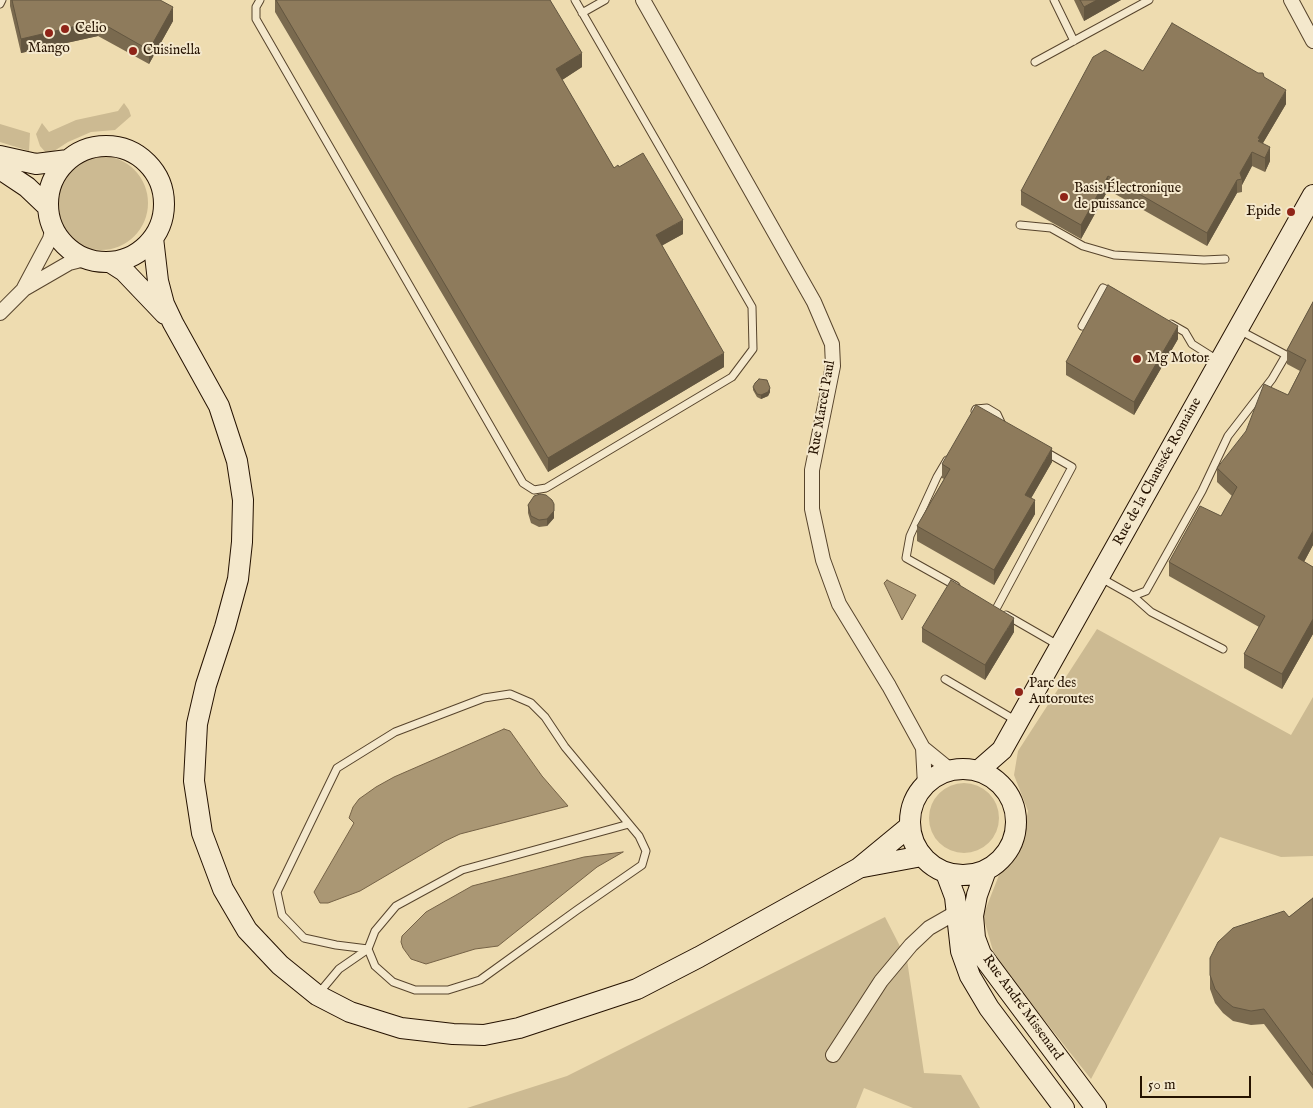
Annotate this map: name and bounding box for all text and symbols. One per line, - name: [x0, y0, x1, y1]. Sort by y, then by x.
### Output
- place label: Celio: [75, 21, 106, 37]
- marker: Celio: [59, 23, 71, 35]
- marker: Mango: [43, 27, 55, 39]
- place label: Mango: [28, 41, 70, 57]
- place label: Cuisinella: [143, 43, 200, 59]
- marker: Cuisinella: [127, 45, 139, 57]
- place label: Basis Électronique de puissance: [1074, 181, 1181, 213]
- marker: Basis Électronique de puissance: [1058, 191, 1070, 203]
- place label: Epide: [1246, 204, 1281, 220]
- marker: Epide: [1285, 206, 1297, 218]
- place label: Mg Motor: [1147, 351, 1209, 367]
- marker: Mg Motor: [1131, 353, 1143, 365]
- street label: Rue Marcel Paul: [806, 359, 840, 457]
- street label: Rue de la Chaussée Romaine: [1110, 395, 1206, 549]
- place label: Parc des Autoroutes: [1029, 676, 1094, 709]
- marker: Parc des Autoroutes: [1013, 686, 1025, 698]
- street label: Rue André Missenard: [978, 952, 1066, 1064]
- scale bar: [1143, 1066, 1254, 1098]
- text: 50 m: [1148, 1075, 1176, 1094]

